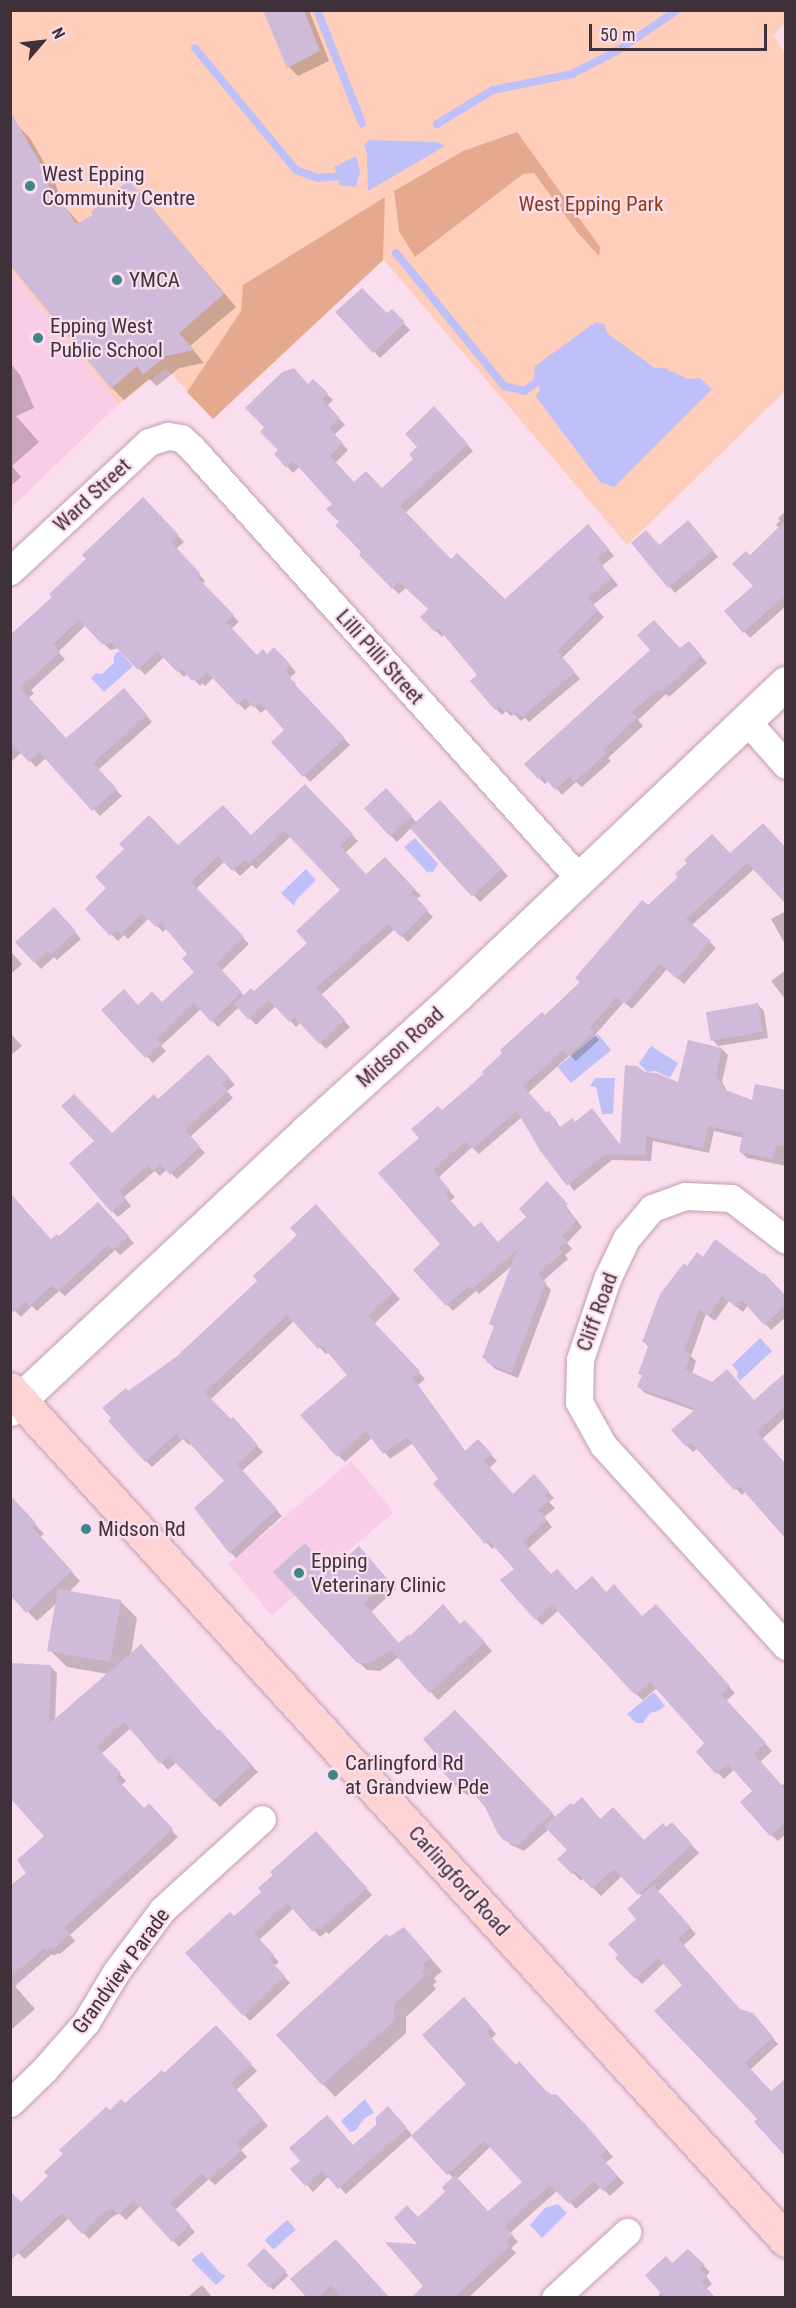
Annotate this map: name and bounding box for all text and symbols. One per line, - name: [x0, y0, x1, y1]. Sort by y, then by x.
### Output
- north arrow: [12, 12, 72, 72]
- scale bar: [592, 12, 770, 50]
- text: 50 m: [600, 24, 635, 45]
- text: N: [48, 25, 69, 42]
- place label: West Epping Community Centre: [42, 161, 195, 211]
- marker: West Epping Community Centre: [23, 179, 37, 193]
- park label: West Epping Park: [519, 191, 663, 217]
- place label: YMCA: [129, 267, 180, 293]
- marker: YMCA: [110, 273, 124, 287]
- place label: Epping West Public School: [50, 313, 163, 363]
- marker: Epping West Public School: [31, 331, 45, 345]
- street label: Ward Street: [48, 453, 136, 537]
- street label: Lilli Pilli Street: [331, 604, 429, 710]
- street label: Midson Road: [351, 1001, 449, 1093]
- street label: Cliff Road: [571, 1269, 623, 1355]
- place label: Midson Rd: [98, 1516, 186, 1542]
- marker: Midson Rd: [79, 1522, 93, 1536]
- place label: Epping Veterinary Clinic: [311, 1548, 446, 1598]
- marker: Epping Veterinary Clinic: [292, 1566, 306, 1580]
- place label: Carlingford Rd at Grandview Pde: [345, 1750, 489, 1800]
- marker: Carlingford Rd at Grandview Pde: [326, 1768, 340, 1782]
- street label: Carlingford Road: [403, 1821, 515, 1941]
- street label: Grandview Parade: [67, 1903, 175, 2039]

